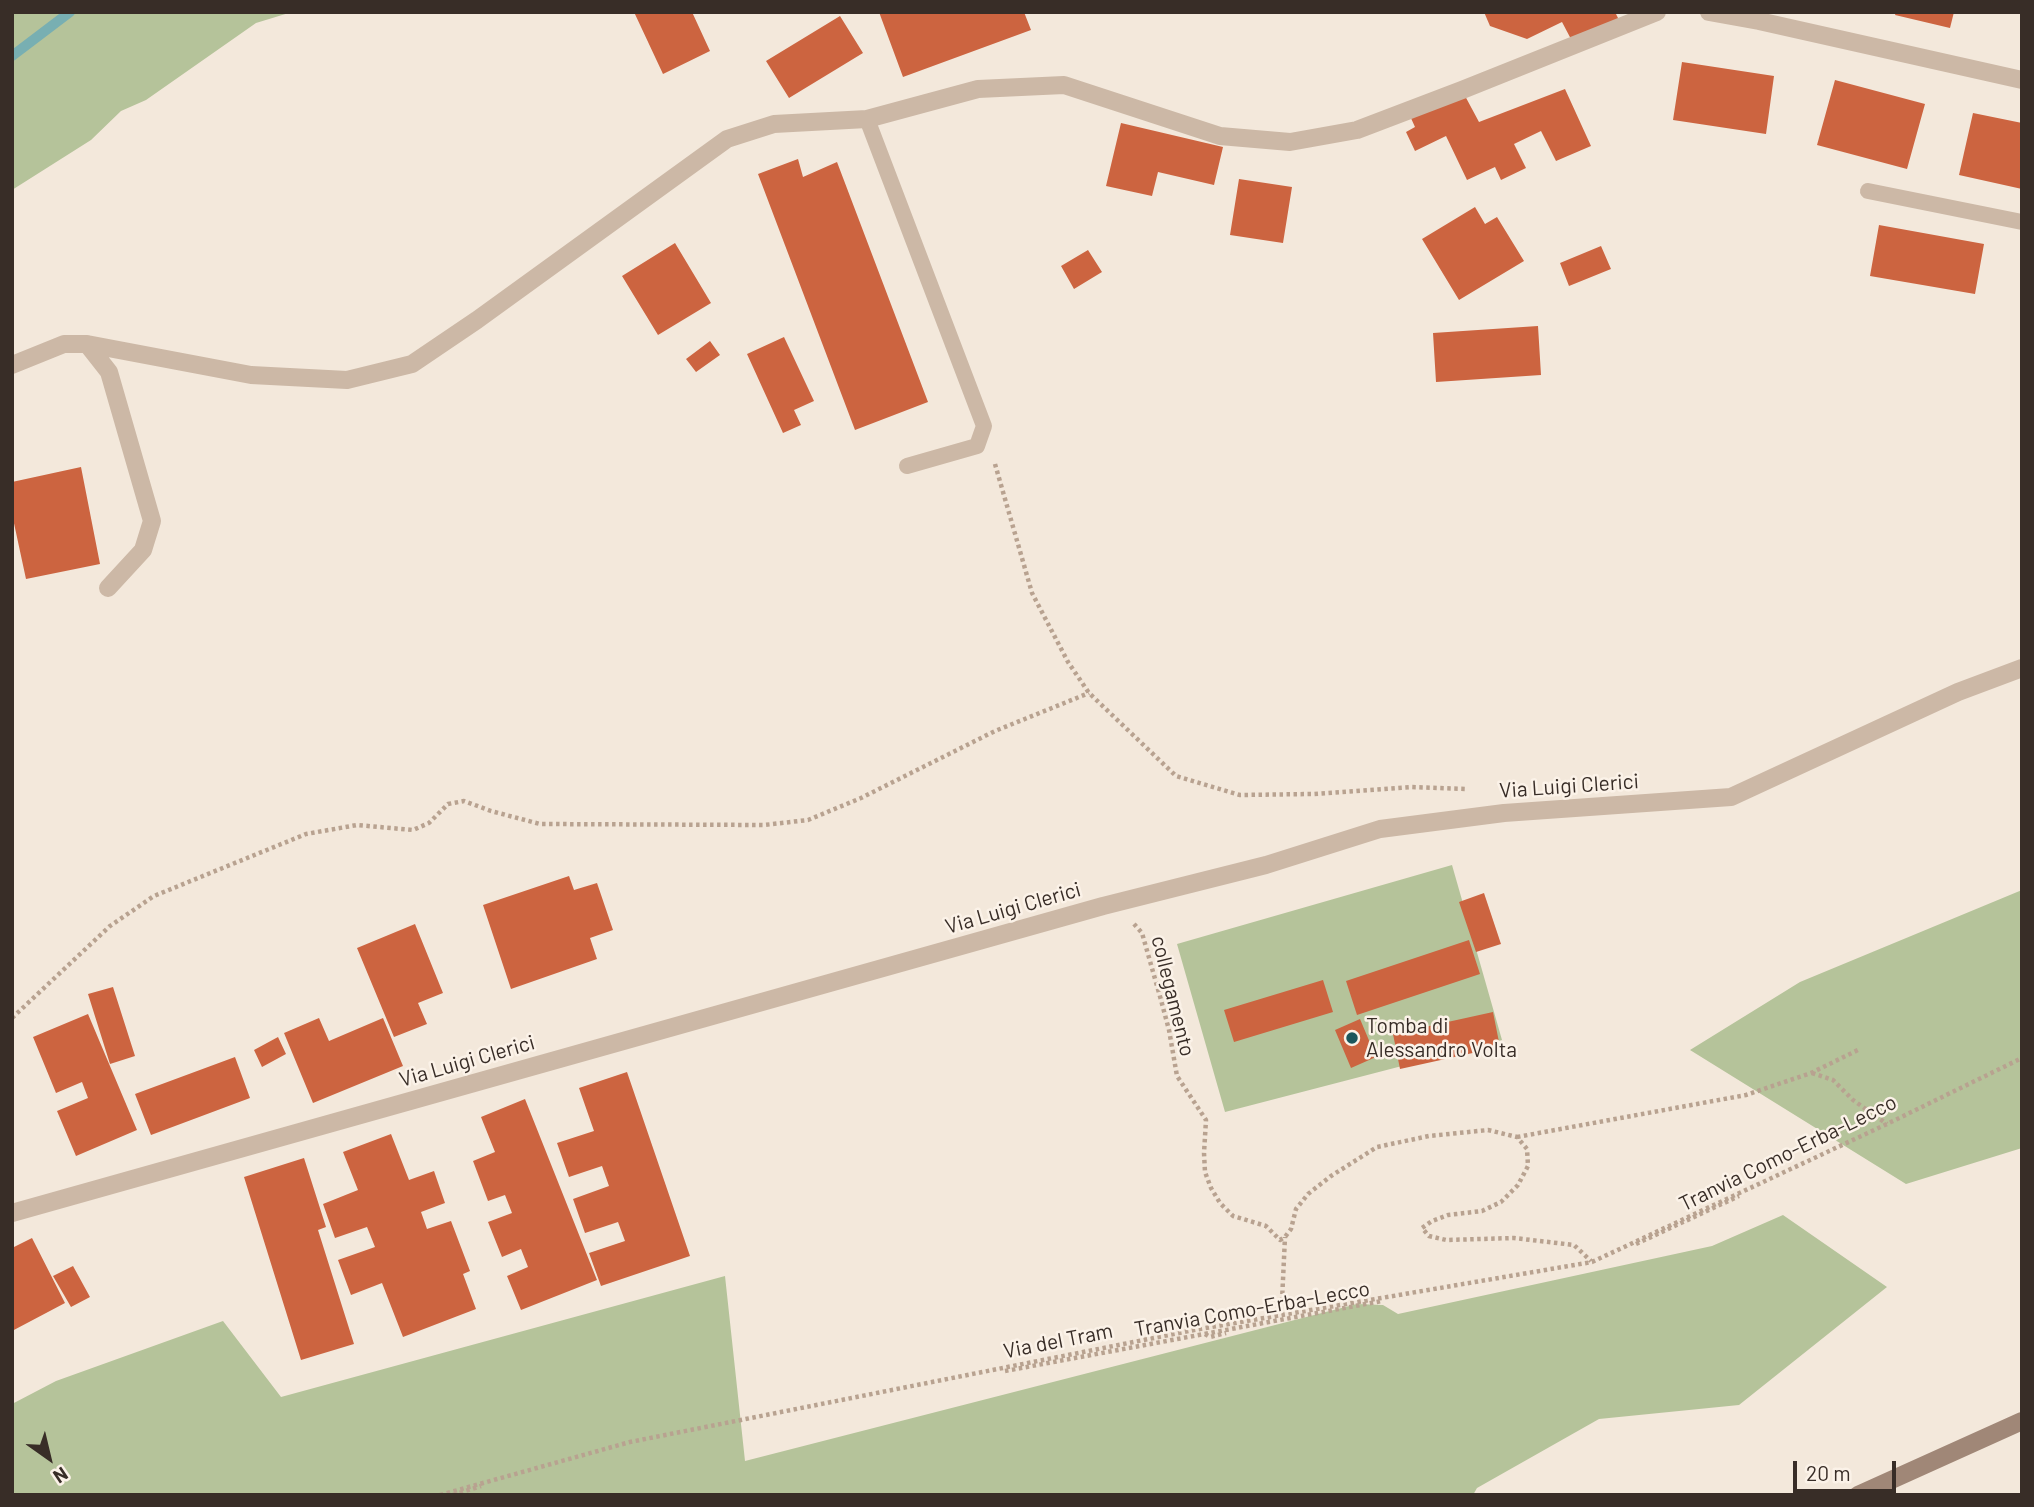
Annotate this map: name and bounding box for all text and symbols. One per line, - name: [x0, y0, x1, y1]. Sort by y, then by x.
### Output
- street label: Via Luigi Clerici: [1498, 769, 1640, 803]
- street label: Via Luigi Clerici: [942, 877, 1084, 939]
- street label: collegamento: [1146, 933, 1200, 1059]
- place label: Tomba di Alessandro Volta: [1366, 1013, 1517, 1063]
- street label: Via Luigi Clerici: [396, 1030, 538, 1092]
- marker: Tomba di Alessandro Volta: [1344, 1030, 1360, 1046]
- street label: Tranvia Como-Erba-Lecco: [1675, 1089, 1901, 1217]
- street label: Tranvia Como-Erba-Lecco: [1132, 1276, 1372, 1342]
- street label: Via del Tram: [1001, 1318, 1115, 1364]
- north arrow: [14, 1423, 84, 1493]
- scale bar: [1796, 1448, 1899, 1492]
- text: 20 m: [1806, 1460, 1851, 1485]
- text: N: [49, 1463, 73, 1489]

